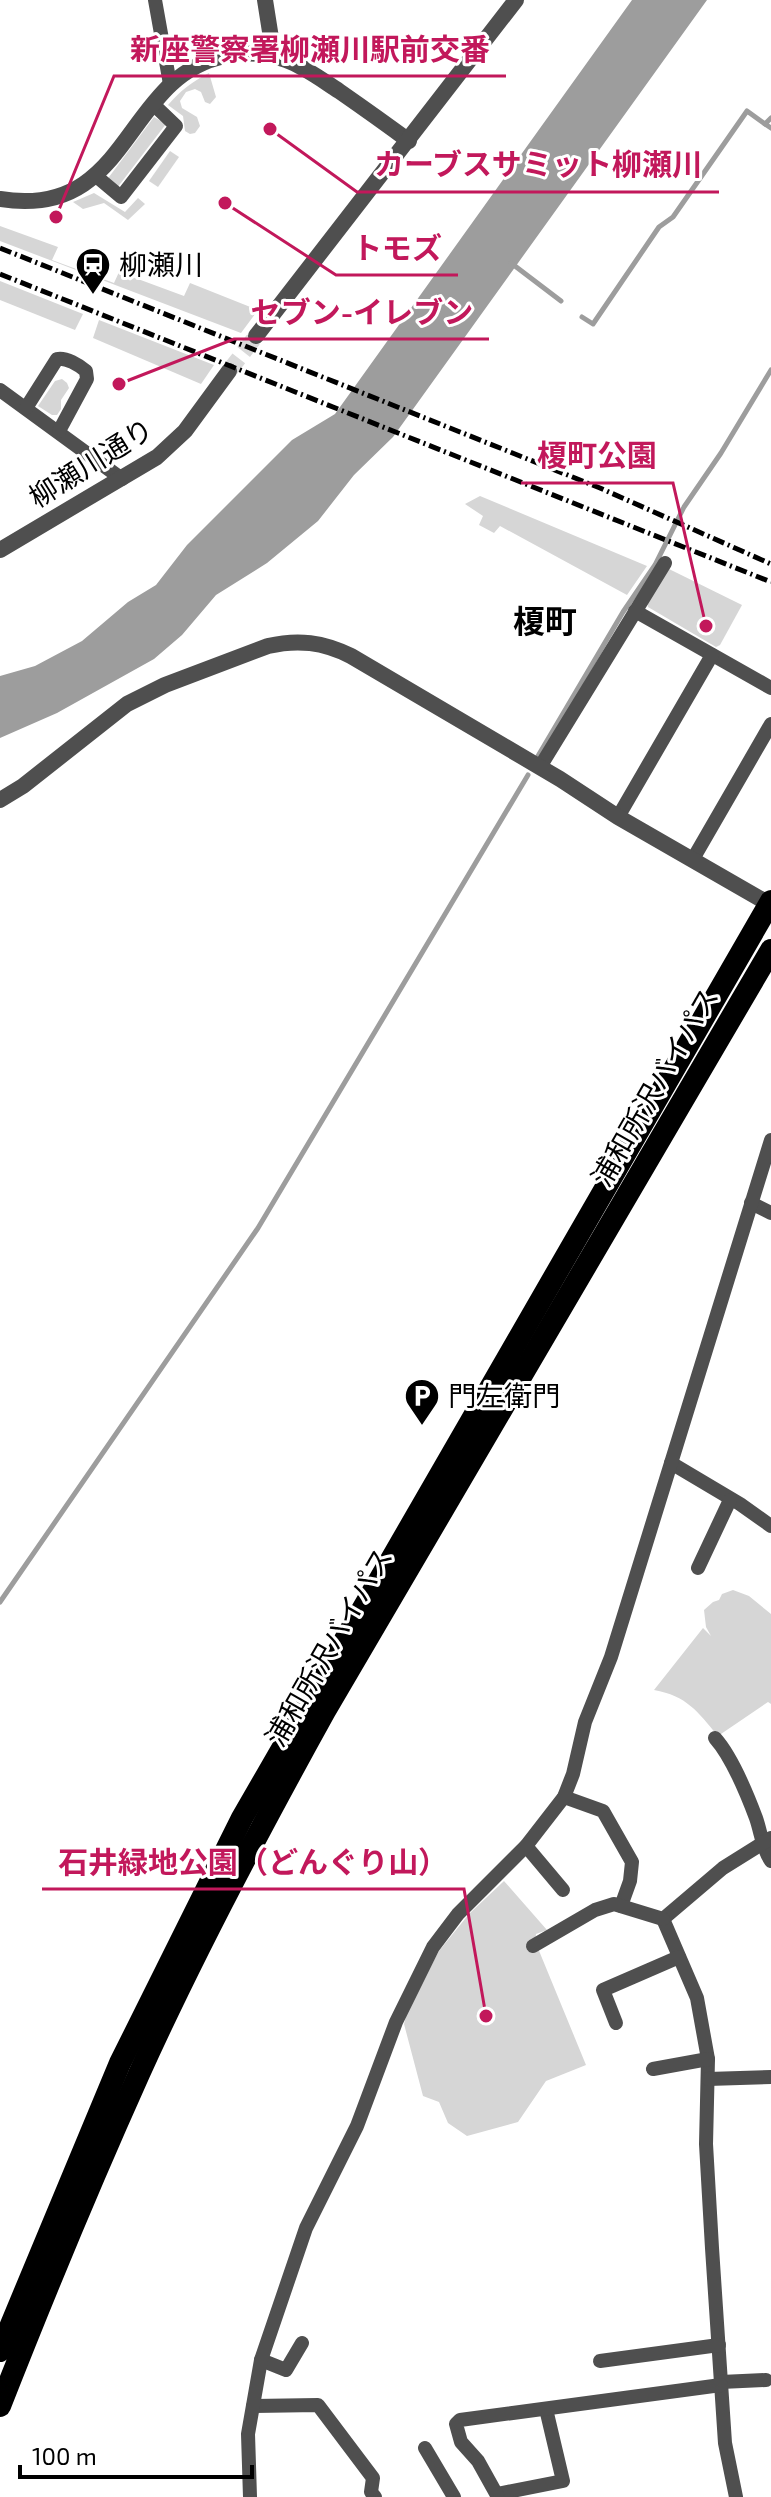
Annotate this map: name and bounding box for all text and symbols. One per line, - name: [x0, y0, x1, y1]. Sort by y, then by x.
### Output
- callout: 新座警察署柳瀬川駅前交番: [114, 22, 506, 76]
- text: 新座警察署柳瀬川駅前交番: [130, 30, 490, 66]
- callout: カーブスサミット柳瀬川: [357, 138, 719, 192]
- text: カーブスサミット柳瀬川: [374, 145, 702, 181]
- callout: トモズ: [336, 221, 458, 275]
- text: トモズ: [352, 229, 442, 265]
- station icon: 柳瀬川: [74, 246, 112, 296]
- place label: 柳瀬川: [119, 247, 203, 281]
- callout: セブン-イレブン: [234, 285, 489, 339]
- text: セブン-イレブン: [251, 293, 473, 329]
- street label: 柳瀬川通り: [22, 411, 159, 514]
- callout: 榎町公園: [521, 429, 673, 483]
- text: 榎町公園: [537, 436, 657, 472]
- district label: 榎町: [513, 601, 577, 639]
- street label: 浦和所沢バイパス: [584, 981, 725, 1192]
- parking icon: 門左衛門: [403, 1377, 441, 1427]
- place label: 門左衛門: [448, 1378, 560, 1412]
- street label: 浦和所沢バイパス: [258, 1541, 399, 1752]
- callout: 石井緑地公園（どんぐり山）: [42, 1835, 464, 1889]
- text: 石井緑地公園（どんぐり山）: [58, 1843, 448, 1879]
- scale bar: [20, 2429, 252, 2479]
- text: 100 m: [32, 2441, 97, 2470]

